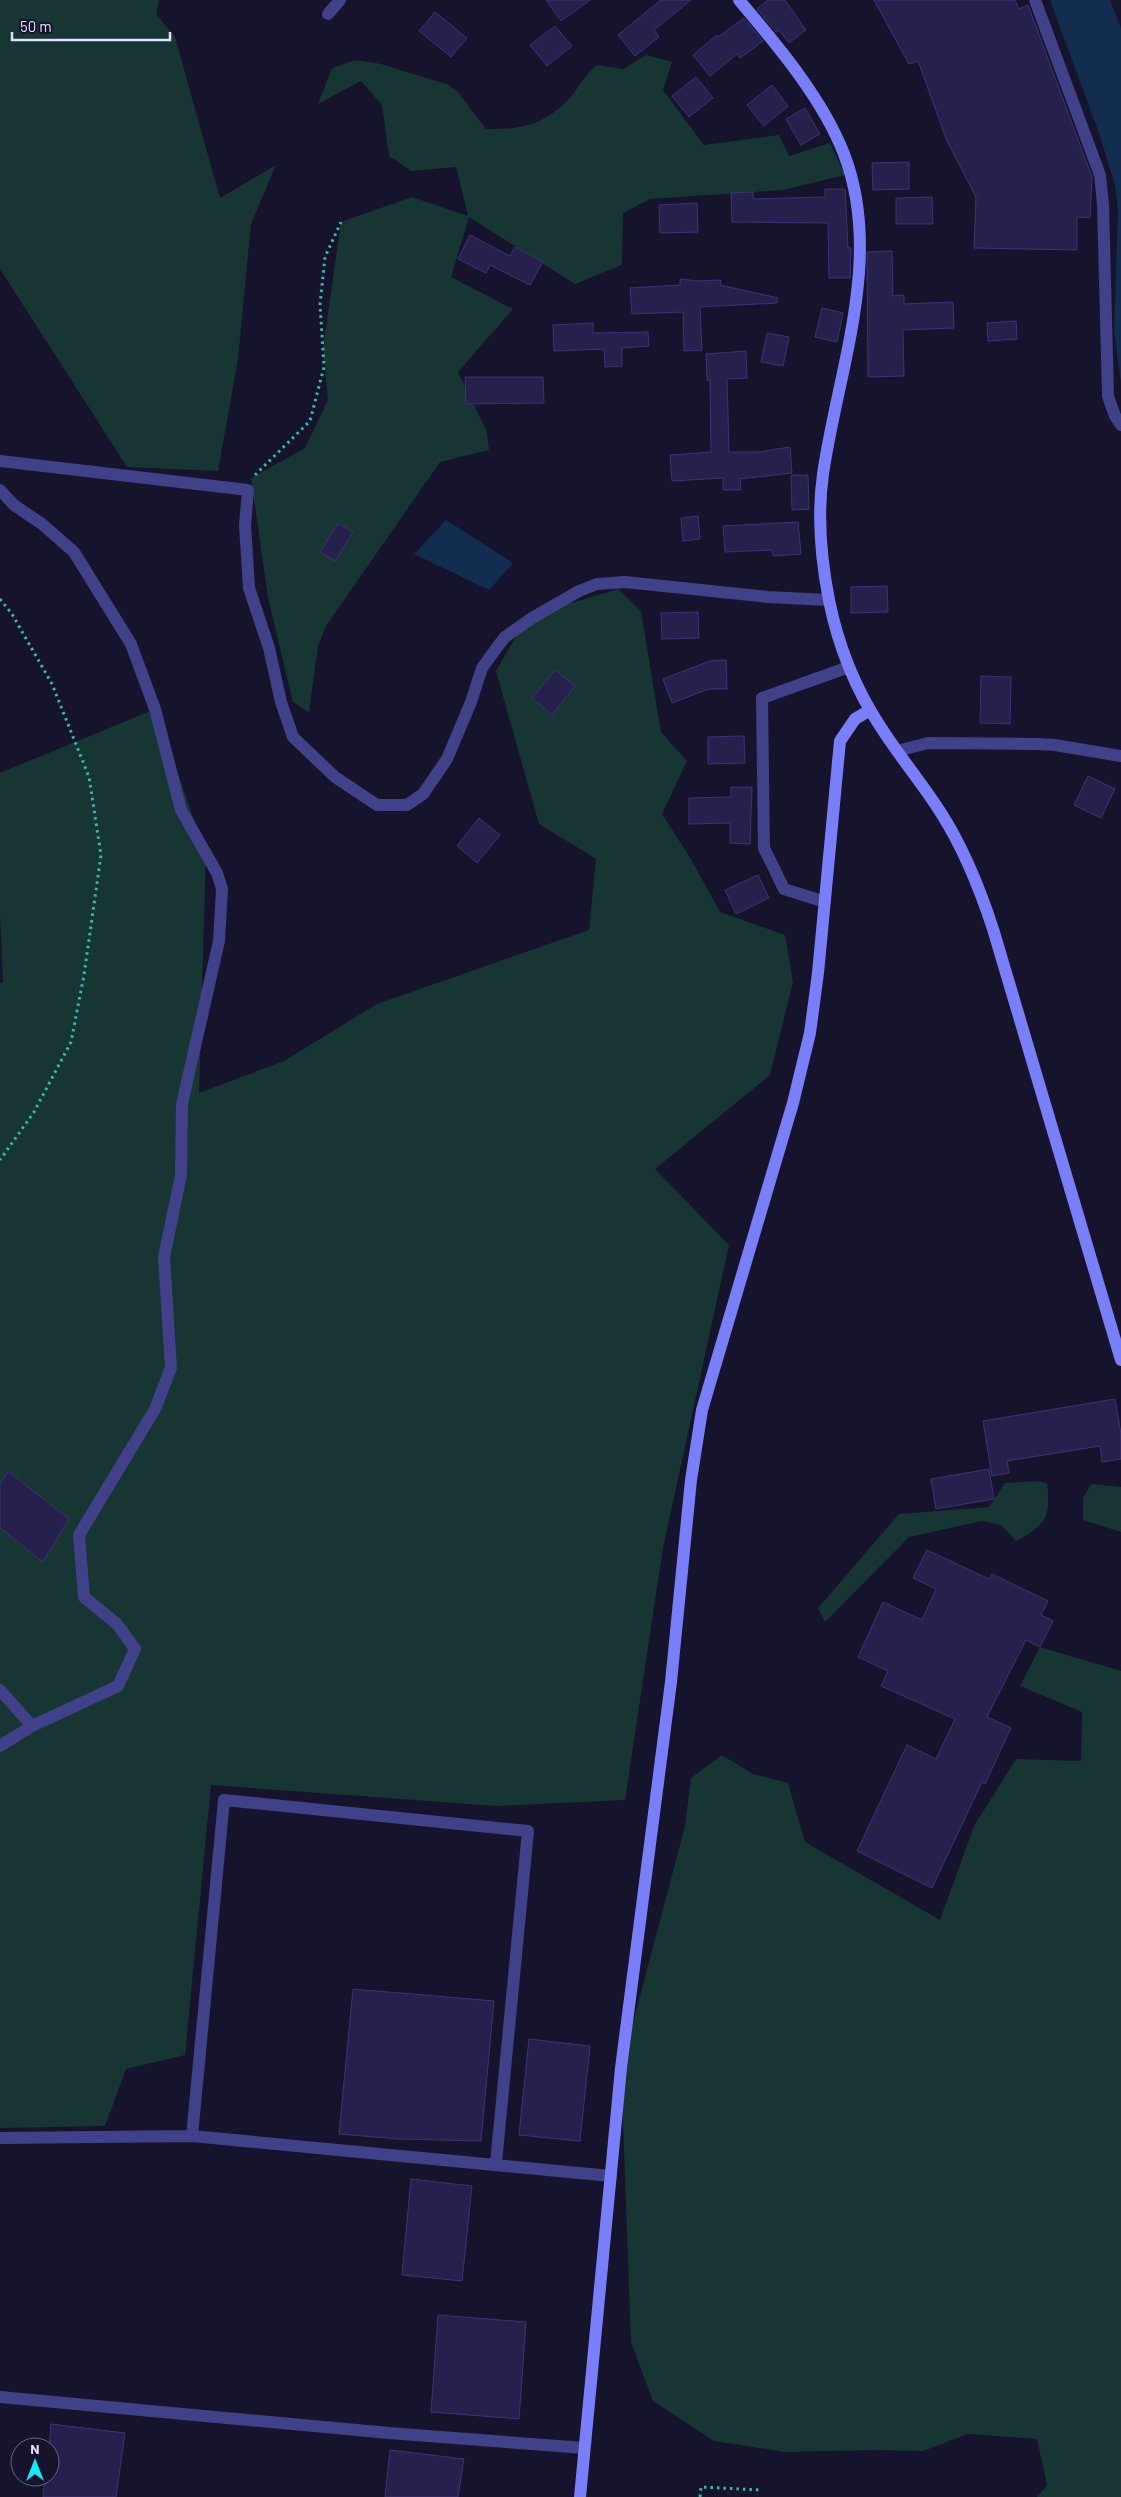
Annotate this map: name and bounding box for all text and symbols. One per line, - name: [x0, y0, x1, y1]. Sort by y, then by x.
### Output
- scale bar: [12, 10, 170, 42]
- text: 50 m: [20, 17, 52, 35]
- north arrow: [10, 2437, 60, 2487]
- text: N: [30, 2440, 40, 2457]

